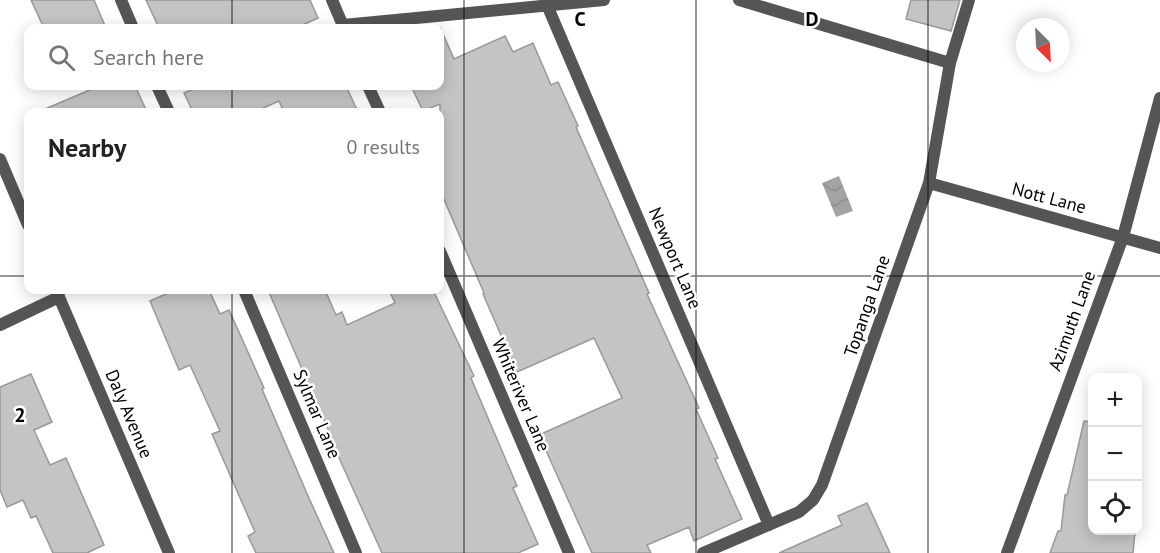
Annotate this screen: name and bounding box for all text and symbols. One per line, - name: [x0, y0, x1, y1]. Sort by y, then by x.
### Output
- text: C: [574, 6, 586, 32]
- text: D: [806, 6, 819, 32]
- north arrow: [1016, 18, 1070, 72]
- search box: [24, 24, 444, 90]
- icon: search: [45, 41, 78, 74]
- text: Search here: [93, 43, 204, 71]
- text: Nearby: [48, 131, 126, 164]
- text: 0 results: [347, 134, 420, 160]
- street label: Nott Lane: [1010, 177, 1089, 218]
- street label: Newport Lane: [644, 204, 707, 312]
- street label: Topanga Lane: [838, 252, 895, 360]
- street label: Azimuth Lane: [1043, 268, 1100, 374]
- street label: Whiteriver Lane: [487, 335, 556, 455]
- street label: Daly Avenue: [100, 366, 158, 462]
- street label: Sylmar Lane: [288, 366, 347, 462]
- map controls: [1088, 373, 1142, 535]
- button: +: [1088, 373, 1142, 427]
- text: 2: [14, 402, 26, 428]
- button: −: [1088, 427, 1142, 481]
- button: locate: [1088, 481, 1142, 535]

